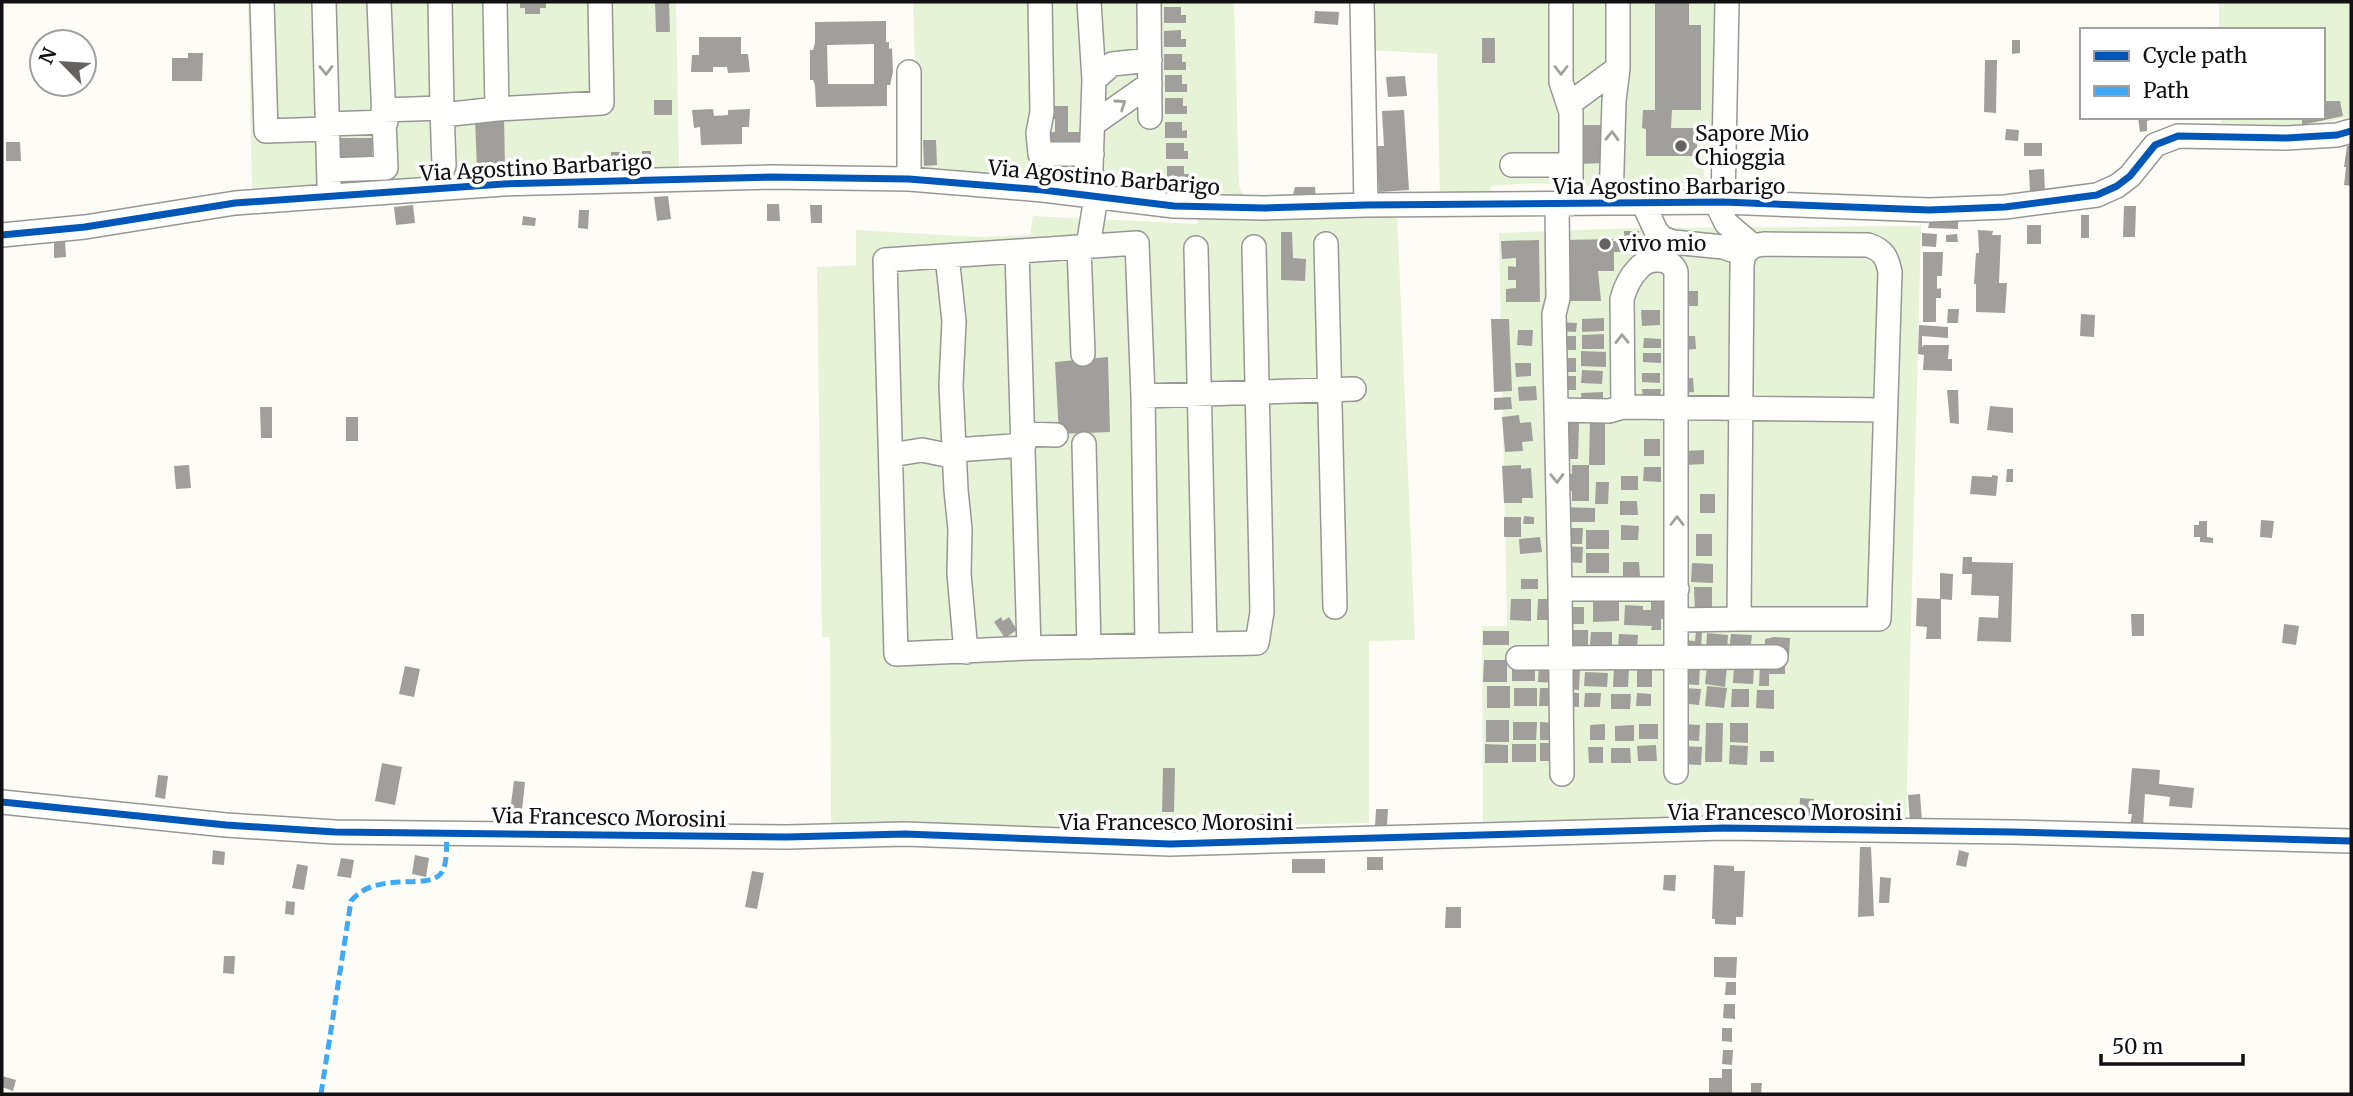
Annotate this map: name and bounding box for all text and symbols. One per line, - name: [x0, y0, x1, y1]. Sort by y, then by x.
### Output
- north arrow: [28, 28, 98, 98]
- legend: [2080, 28, 2325, 119]
- text: Cycle path: [2143, 42, 2247, 69]
- text: N: [34, 44, 62, 68]
- one-way arrow: [318, 65, 334, 76]
- one-way arrow: [1553, 65, 1569, 76]
- text: Path: [2143, 77, 2189, 104]
- one-way arrow: [1114, 99, 1127, 112]
- place label: Sapore Mio Chioggia: [1695, 120, 1809, 171]
- one-way arrow: [1605, 130, 1620, 141]
- marker: Sapore Mio Chioggia: [1673, 138, 1689, 154]
- street label: Via Agostino Barbarigo: [418, 148, 653, 187]
- street label: Via Agostino Barbarigo: [986, 154, 1221, 201]
- street label: Via Agostino Barbarigo: [1552, 173, 1785, 200]
- place label: vivo mio: [1618, 230, 1706, 257]
- marker: vivo mio: [1597, 236, 1613, 252]
- one-way arrow: [1614, 333, 1630, 344]
- one-way arrow: [1550, 473, 1565, 484]
- one-way arrow: [1669, 515, 1684, 526]
- street label: Via Francesco Morosini: [1667, 799, 1902, 826]
- street label: Via Francesco Morosini: [491, 802, 727, 833]
- street label: Via Francesco Morosini: [1058, 809, 1293, 836]
- scale bar: [2101, 1023, 2243, 1066]
- text: 50 m: [2112, 1033, 2163, 1060]

